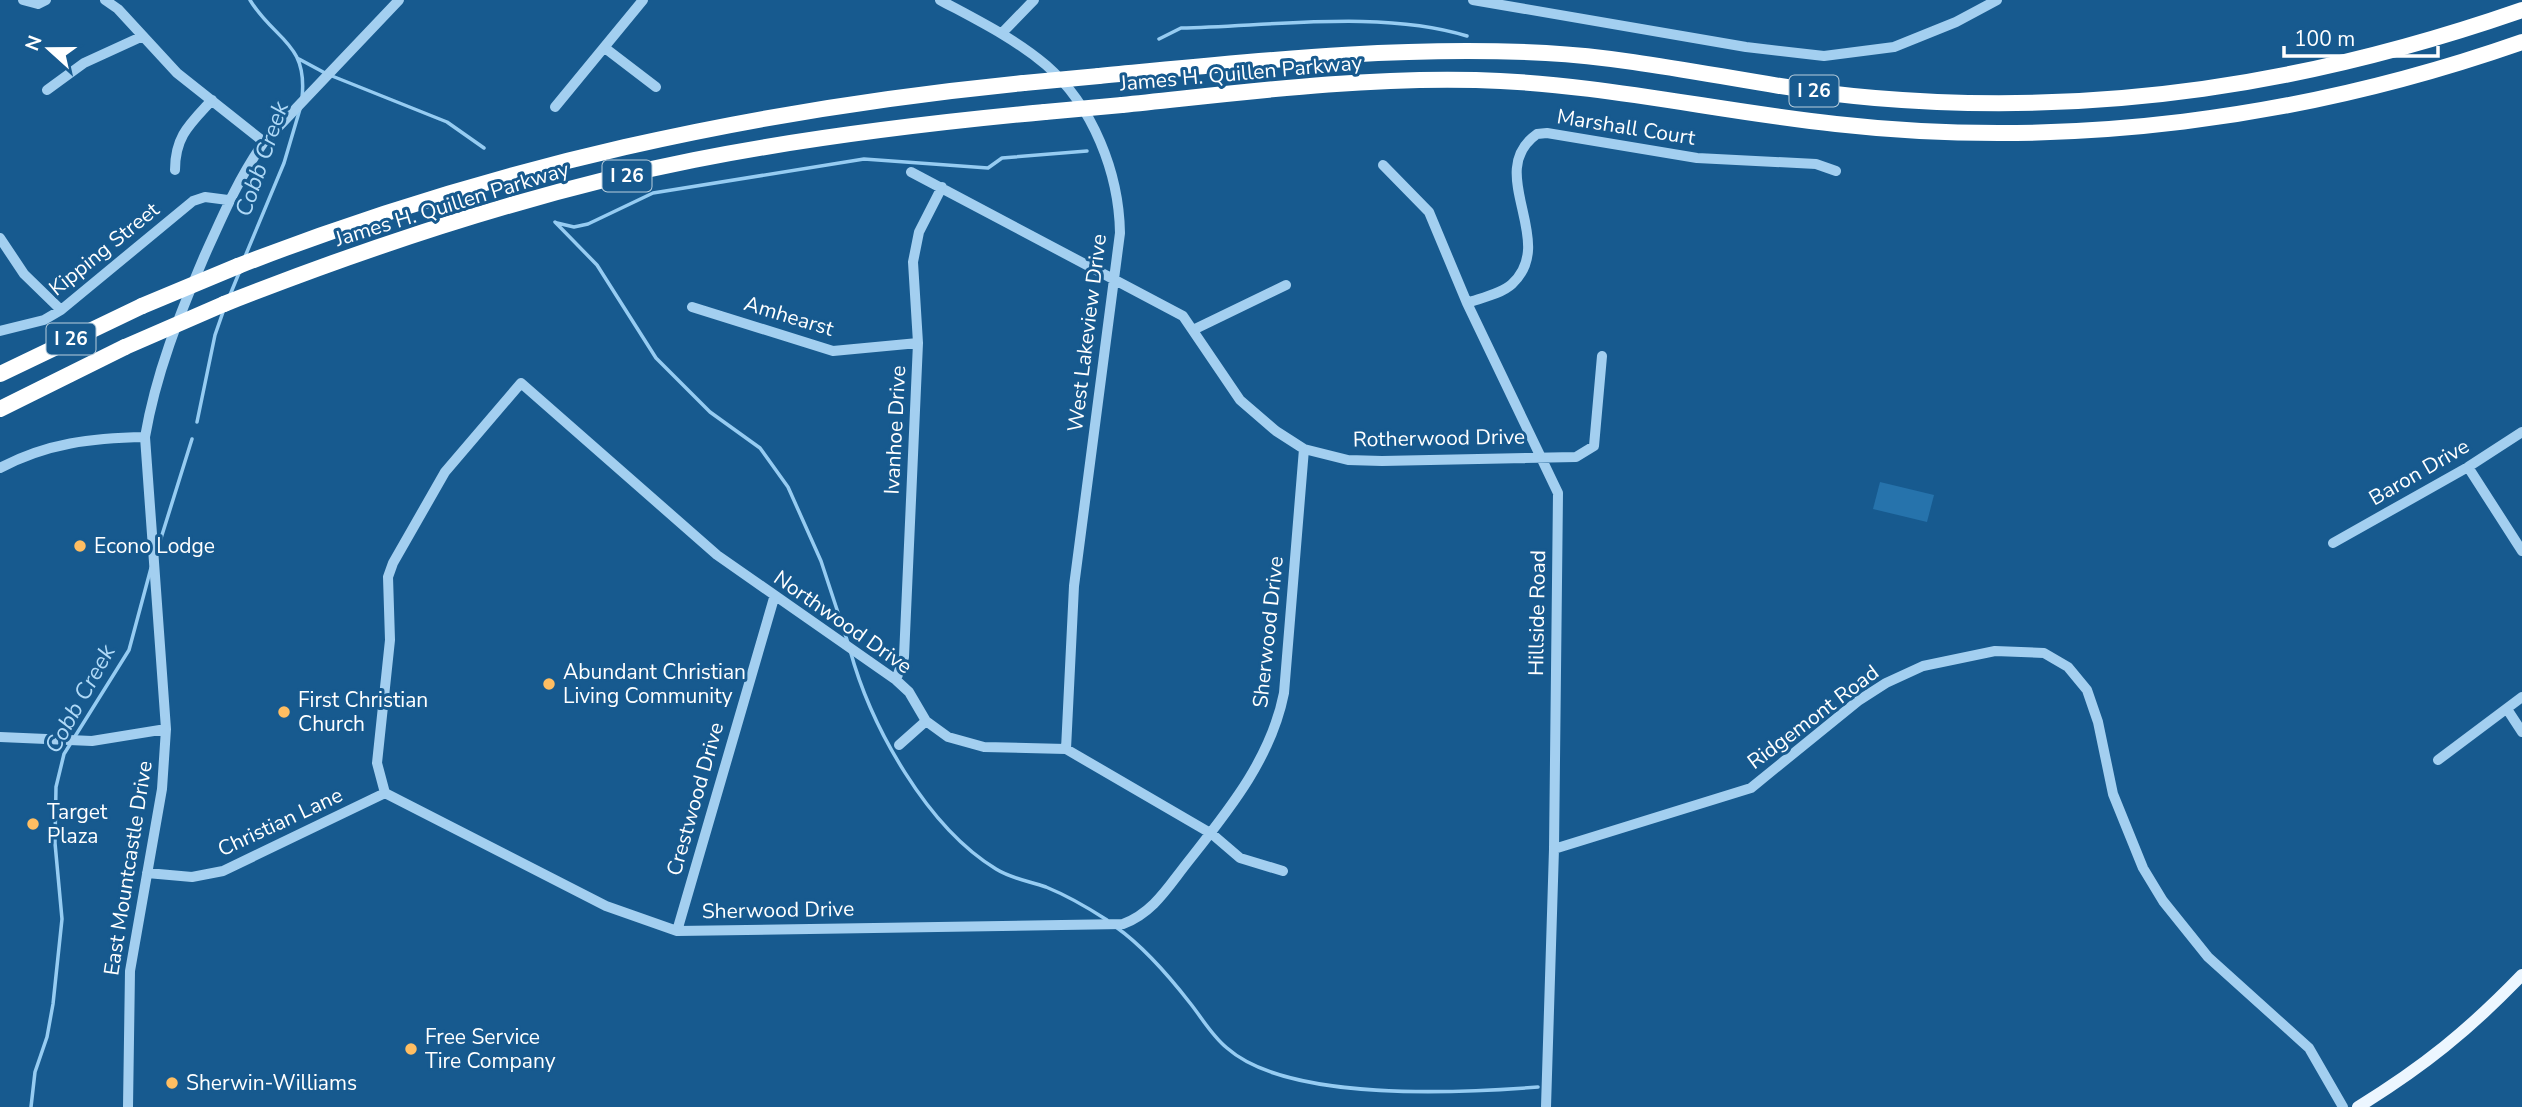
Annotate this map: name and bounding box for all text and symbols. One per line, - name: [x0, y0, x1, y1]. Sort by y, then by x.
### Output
- north arrow: [14, 14, 84, 84]
- scale bar: [2284, 14, 2438, 58]
- text: 100 m: [2294, 25, 2355, 53]
- text: N: [19, 32, 49, 55]
- street label: James H. Quillen Parkway: [1118, 48, 1364, 98]
- road number: I 26: [1790, 76, 1839, 106]
- water label: Cobb Creek: [228, 97, 296, 221]
- street label: Marshall Court: [1555, 102, 1698, 152]
- street label: James H. Quillen Parkway: [331, 155, 573, 253]
- road number: I 26: [602, 160, 652, 192]
- street label: Kipping Street: [43, 195, 165, 302]
- street label: West Lakeview Drive: [1061, 232, 1113, 434]
- street label: Amhearst: [741, 289, 838, 343]
- road number: I 26: [46, 324, 96, 354]
- street label: Ivanhoe Drive: [878, 365, 912, 495]
- street label: Rotherwood Drive: [1353, 422, 1525, 454]
- street label: Baron Drive: [2364, 432, 2474, 512]
- place label: Econo Lodge: [94, 532, 215, 560]
- marker: Econo Lodge: [72, 538, 88, 554]
- street label: Hillside Road: [1522, 550, 1552, 676]
- street label: Sherwood Drive: [1246, 555, 1290, 709]
- street label: Northwood Drive: [768, 564, 918, 680]
- water label: Cobb Creek: [37, 639, 123, 759]
- place label: Abundant Christian Living Community: [563, 658, 746, 710]
- street label: Ridgemont Road: [1742, 658, 1884, 776]
- marker: Abundant Christian Living Community: [541, 676, 557, 692]
- place label: First Christian Church: [298, 686, 428, 738]
- marker: First Christian Church: [276, 704, 292, 720]
- street label: Crestwood Drive: [660, 719, 730, 879]
- street label: East Mountcastle Drive: [97, 759, 159, 977]
- street label: Christian Lane: [213, 781, 347, 863]
- place label: Target Plaza: [47, 798, 108, 850]
- marker: Target Plaza: [25, 816, 41, 832]
- street label: Sherwood Drive: [702, 895, 854, 925]
- place label: Free Service Tire Company: [425, 1023, 556, 1075]
- marker: Free Service Tire Company: [403, 1041, 419, 1057]
- place label: Sherwin-Williams: [186, 1069, 357, 1097]
- marker: Sherwin-Williams: [164, 1075, 180, 1091]

